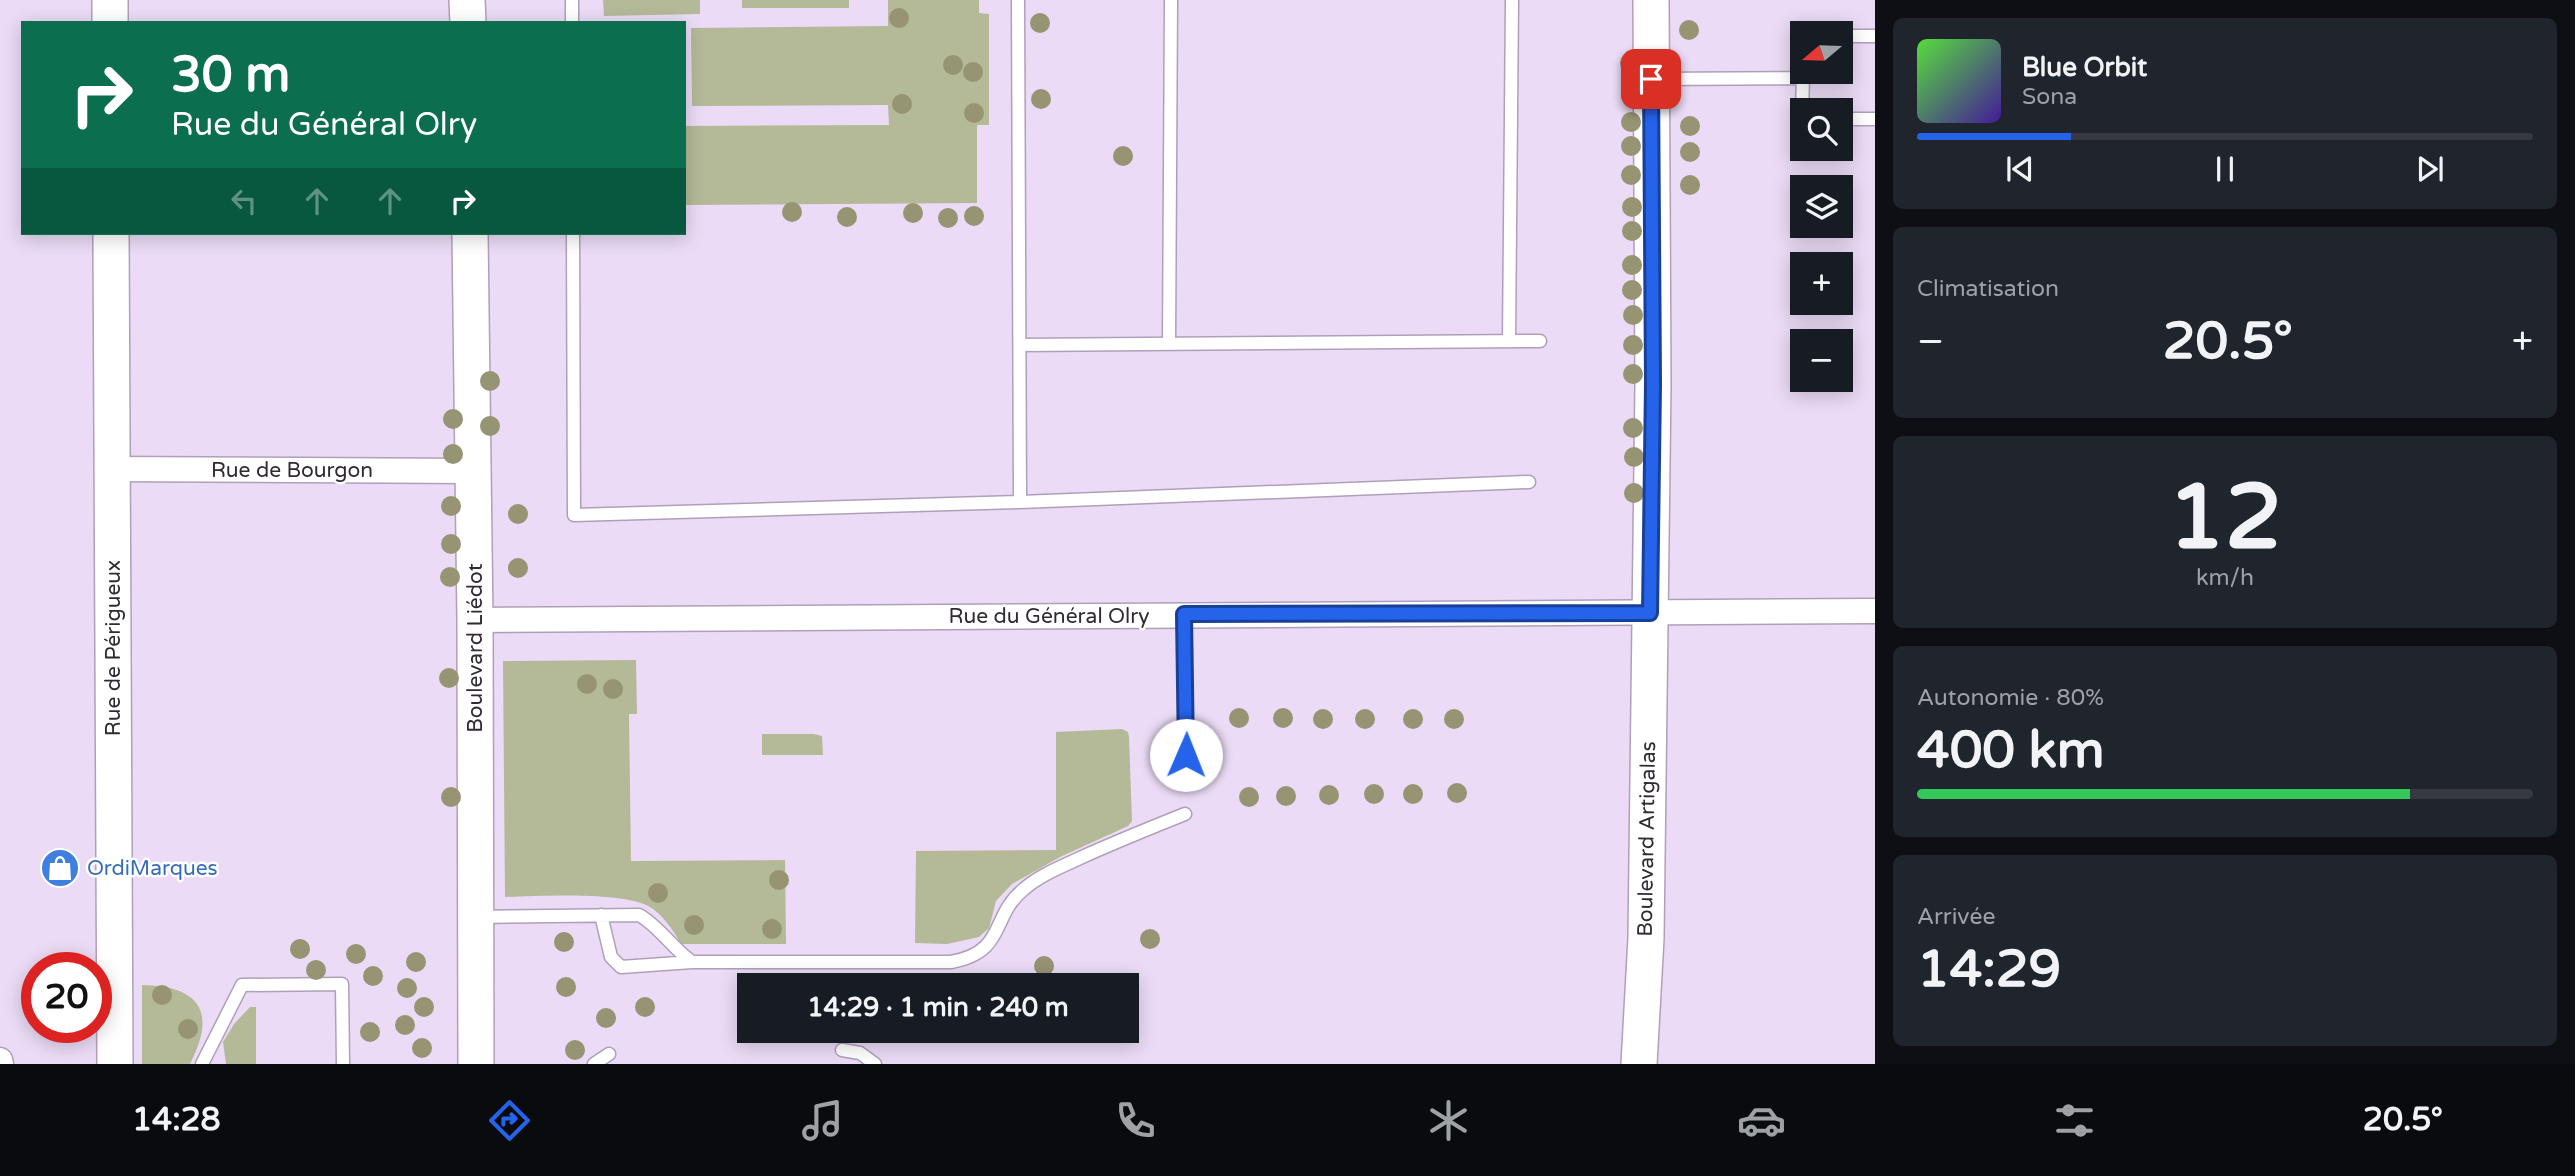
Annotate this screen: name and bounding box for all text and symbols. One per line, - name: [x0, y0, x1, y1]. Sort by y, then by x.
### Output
- north arrow: [1790, 21, 1853, 84]
- map controls: [1790, 21, 1853, 392]
- text: 30 m: [171, 46, 290, 105]
- icon: right: [56, 49, 147, 140]
- pin: [1621, 49, 1681, 109]
- text: Blue Orbit: [2022, 52, 2147, 83]
- icon: arrive: [1632, 60, 1670, 98]
- text: Sona: [2022, 83, 2077, 111]
- button: search: [1790, 98, 1853, 161]
- text: Rue du Général Olry: [171, 106, 477, 144]
- icon: previous: [2001, 150, 2039, 188]
- icon: pause: [2206, 150, 2244, 188]
- icon: next: [2411, 150, 2449, 188]
- button: layers: [1790, 175, 1853, 238]
- icon: left: [225, 182, 263, 220]
- icon: ahead: [298, 182, 336, 220]
- icon: ahead: [371, 182, 409, 220]
- icon: right: [444, 182, 482, 220]
- button: +: [1790, 252, 1853, 315]
- text: Climatisation: [1917, 275, 2059, 303]
- text: 20.5°: [2163, 310, 2293, 373]
- text: −: [1917, 319, 1944, 365]
- text: +: [2512, 319, 2533, 365]
- button: −: [1790, 329, 1853, 392]
- street label: Rue de Bourgon: [211, 458, 373, 483]
- text: 12: [2168, 463, 2282, 573]
- street label: Rue de Périgueux: [101, 560, 126, 736]
- street label: Boulevard Liédot: [463, 563, 488, 733]
- text: km/h: [2196, 564, 2254, 592]
- street label: Rue du Général Olry: [949, 604, 1150, 629]
- text: Autonomie · 80%: [1917, 684, 2104, 712]
- position arrow: [1149, 718, 1223, 792]
- text: 400 km: [1917, 719, 2105, 782]
- street label: Boulevard Artigalas: [1633, 741, 1661, 937]
- shop icon: OrdiMarques: [39, 847, 81, 889]
- place label: OrdiMarques: [87, 856, 218, 881]
- text: Arrivée: [1917, 903, 1995, 931]
- text: 14:29: [1917, 938, 2061, 1001]
- speed limit sign: 20: [21, 952, 112, 1043]
- text: 14:29 · 1 min · 240 m: [807, 992, 1069, 1023]
- icon: directions: [485, 1096, 534, 1145]
- icon: music: [798, 1096, 847, 1145]
- icon: phone: [1111, 1096, 1160, 1145]
- icon: climate: [1424, 1096, 1473, 1145]
- icon: car: [1737, 1096, 1786, 1145]
- icon: filters: [2050, 1096, 2099, 1145]
- text: 14:28: [132, 1101, 221, 1139]
- text: 20.5°: [2363, 1101, 2443, 1139]

